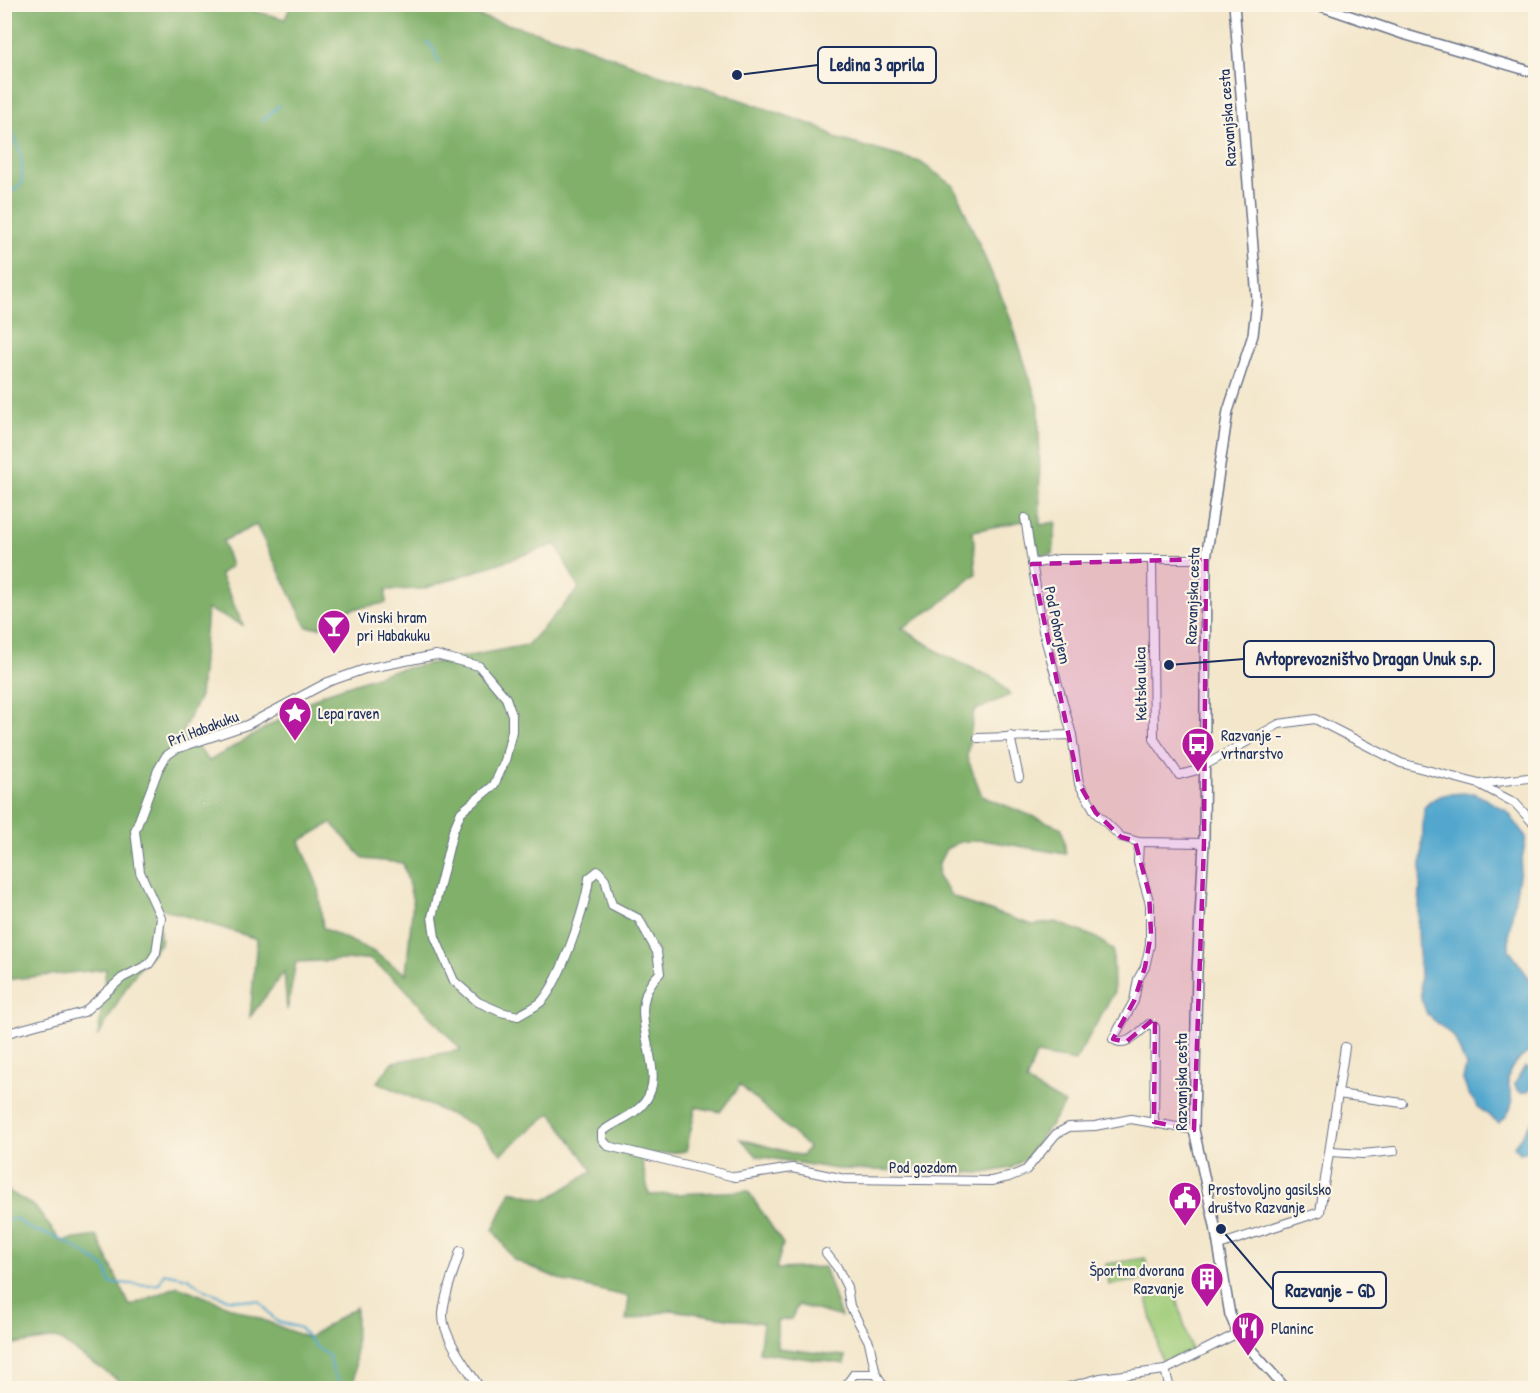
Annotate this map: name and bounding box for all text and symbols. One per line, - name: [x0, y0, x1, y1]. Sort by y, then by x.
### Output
- callout: Ledina 3 aprila: [818, 47, 936, 83]
- text: Ledina 3 aprila: [830, 52, 925, 78]
- street label: Razvanjska cesta: [1213, 69, 1241, 167]
- street label: Razvanjska cesta: [1179, 547, 1205, 645]
- street label: Pod Pohorjem: [1039, 584, 1077, 666]
- place label: Vinski hram pri Habakuku: [357, 606, 431, 646]
- bar icon: Vinski hram pri Habakuku: [316, 608, 352, 655]
- callout: Avtoprevozništvo Dragan Unuk s.p.: [1244, 641, 1494, 677]
- text: Avtoprevozništvo Dragan Unuk s.p.: [1256, 646, 1482, 672]
- street label: Keltska ulica: [1128, 647, 1152, 721]
- place icon: Lepa raven: [277, 695, 313, 742]
- place label: Lepa raven: [318, 702, 380, 724]
- street label: Pri Habakuku: [165, 704, 242, 751]
- place label: Razvanje - vrtnarstvo: [1221, 724, 1284, 764]
- bus stop icon: Razvanje - vrtnarstvo: [1180, 726, 1216, 773]
- street label: Razvanjska cesta: [1170, 1033, 1192, 1131]
- street label: Pod gozdom: [889, 1156, 957, 1178]
- place label: Prostovoljno gasilsko društvo Razvanje: [1208, 1178, 1332, 1218]
- public building icon: Prostovoljno gasilsko društvo Razvanje: [1167, 1180, 1203, 1227]
- place label: Športna dvorana Razvanje: [1089, 1259, 1185, 1299]
- building icon: Športna dvorana Razvanje: [1189, 1261, 1225, 1308]
- callout: Razvanje - GD: [1273, 1272, 1386, 1308]
- text: Razvanje - GD: [1285, 1278, 1375, 1303]
- restaurant icon: Planinc: [1230, 1310, 1266, 1357]
- place label: Planinc: [1271, 1317, 1314, 1339]

